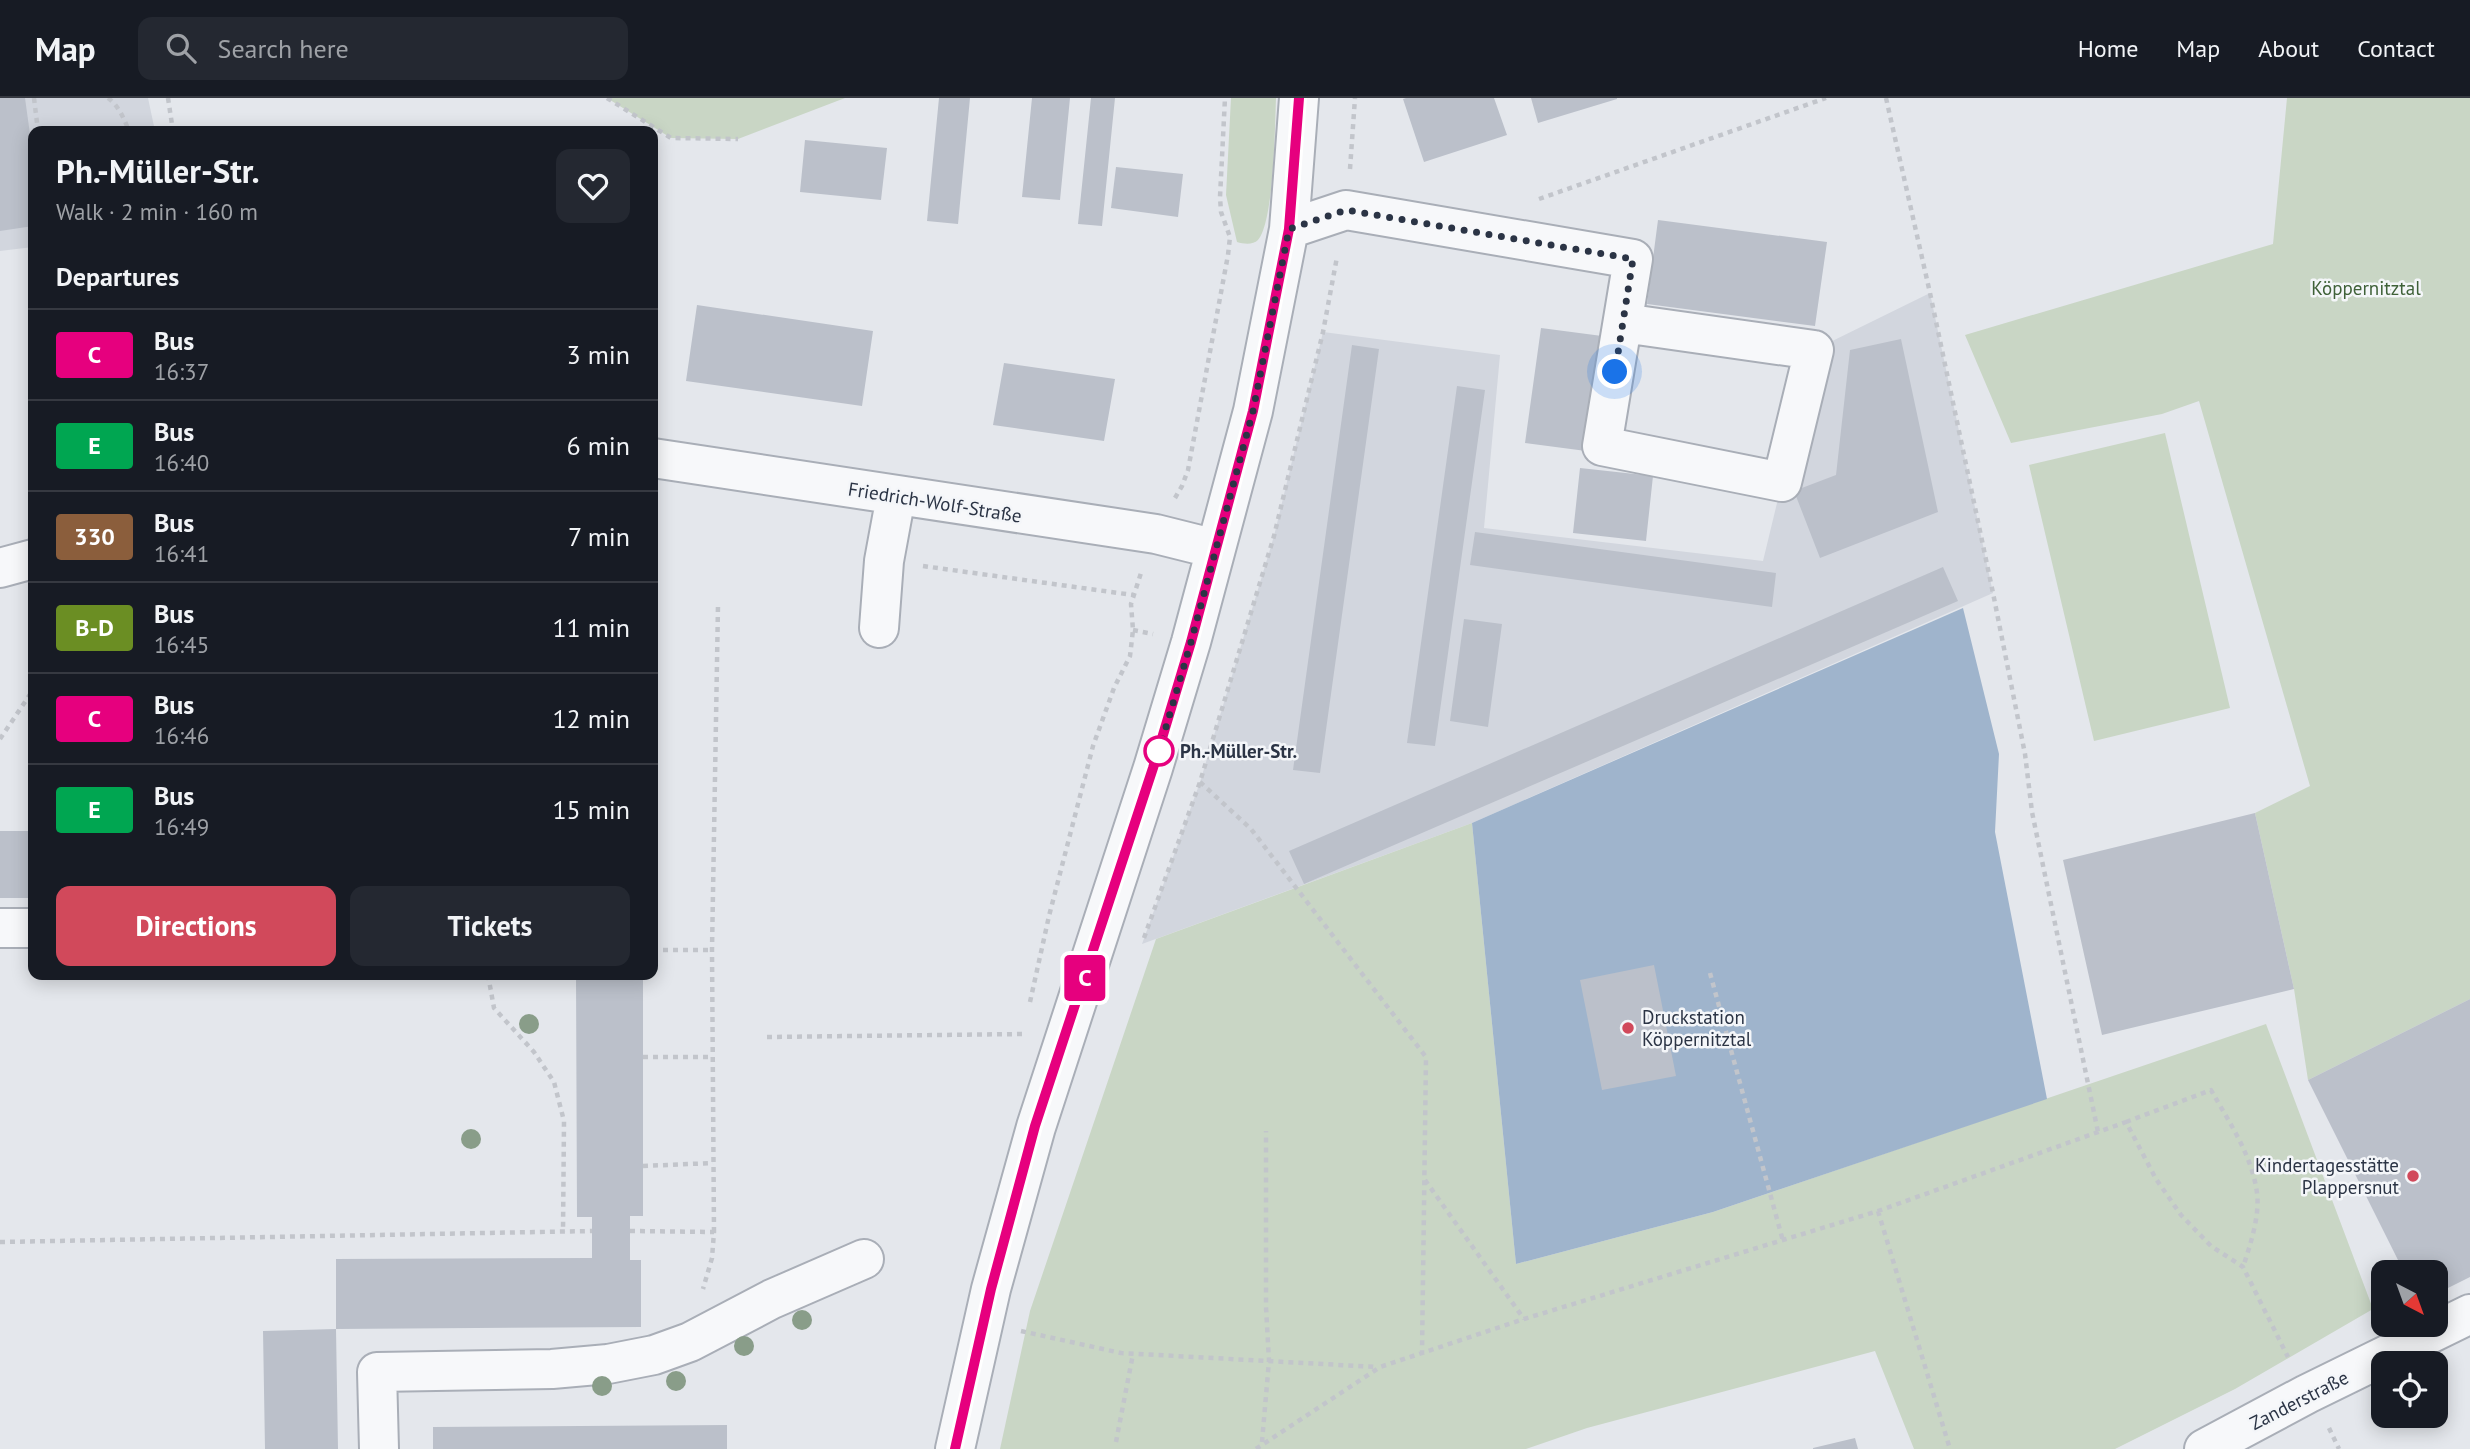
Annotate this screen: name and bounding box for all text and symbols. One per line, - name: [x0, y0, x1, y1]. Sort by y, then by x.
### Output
- search box: [138, 17, 628, 80]
- text: Map: [35, 27, 96, 70]
- icon: search: [162, 29, 200, 67]
- text: Search here: [218, 32, 349, 65]
- text: Home: [2078, 33, 2138, 64]
- text: Map: [2176, 33, 2220, 64]
- text: About: [2258, 33, 2319, 64]
- text: Contact: [2357, 33, 2435, 64]
- text: Ph.-Müller-Str.: [56, 149, 260, 192]
- button: heart: [556, 149, 630, 223]
- text: Walk · 2 min · 160 m: [56, 197, 258, 226]
- text: Departures: [56, 260, 179, 293]
- park label: Köppernitztal: [2311, 276, 2421, 300]
- text: Bus: [154, 324, 194, 357]
- text: 3 min: [567, 338, 630, 371]
- text: C: [88, 339, 101, 370]
- your location: [1597, 354, 1632, 389]
- text: 16:37: [154, 357, 209, 386]
- text: Bus: [154, 415, 194, 448]
- text: 6 min: [567, 429, 630, 462]
- text: E: [88, 430, 101, 461]
- text: 16:40: [154, 448, 209, 477]
- street label: Friedrich-Wolf-Straße: [846, 476, 1024, 528]
- text: Bus: [154, 506, 194, 539]
- text: 7 min: [568, 520, 630, 553]
- text: 330: [74, 521, 115, 552]
- text: 16:41: [154, 539, 209, 568]
- text: Bus: [154, 597, 194, 630]
- text: 11 min: [552, 611, 630, 644]
- text: B-D: [75, 612, 114, 643]
- text: 16:45: [154, 630, 209, 659]
- text: Bus: [154, 688, 194, 721]
- text: 12 min: [552, 702, 630, 735]
- text: C: [88, 703, 101, 734]
- text: 16:46: [154, 721, 209, 750]
- marker: Ph.-Müller-Str.: [1144, 736, 1174, 766]
- place label: Ph.-Müller-Str.: [1180, 739, 1297, 763]
- text: Bus: [154, 779, 194, 812]
- text: 15 min: [552, 793, 630, 826]
- text: E: [88, 794, 101, 825]
- text: 16:49: [154, 812, 209, 841]
- button: Directions: [56, 886, 336, 966]
- button: Tickets: [350, 886, 630, 966]
- line badge: C: [1062, 955, 1108, 1001]
- text: C: [1078, 962, 1092, 993]
- place label: Druckstation Köppernitztal: [1642, 1005, 1752, 1051]
- marker: Druckstation Köppernitztal: [1620, 1020, 1636, 1036]
- place label: Kindertagesstätte Plappersnut: [2255, 1153, 2400, 1199]
- marker: Kindertagesstätte Plappersnut: [2405, 1168, 2421, 1184]
- north arrow: [2371, 1260, 2448, 1337]
- map controls: [2371, 1260, 2448, 1428]
- button: locate: [2371, 1351, 2448, 1428]
- street label: Zanderstraße: [2246, 1365, 2352, 1435]

